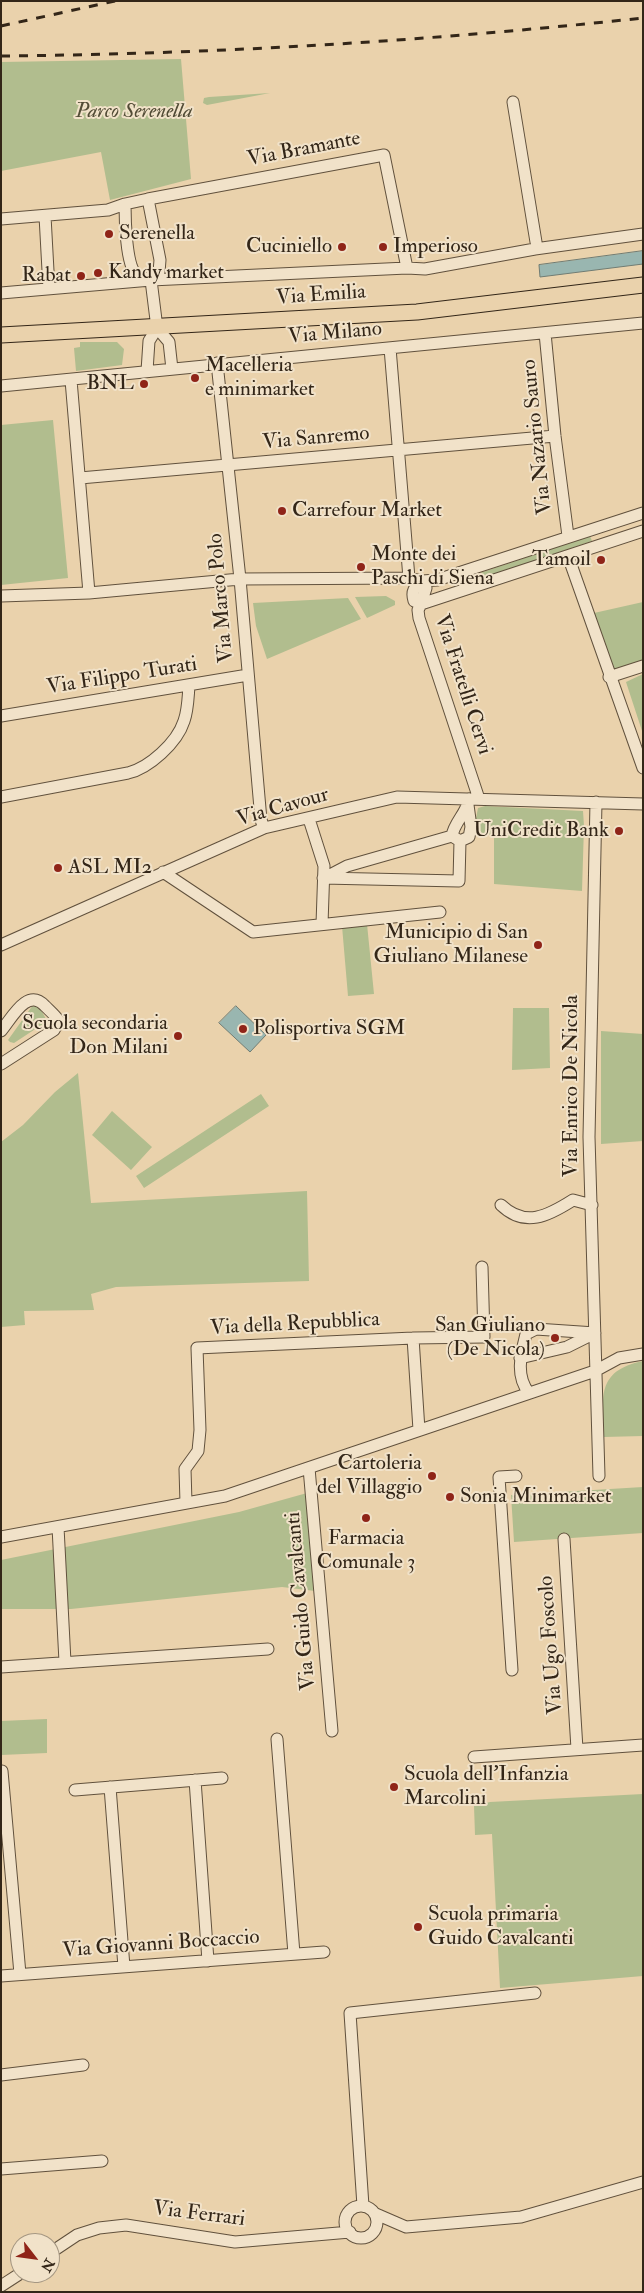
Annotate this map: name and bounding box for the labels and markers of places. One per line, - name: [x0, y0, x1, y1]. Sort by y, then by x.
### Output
- place label: Serenella: [119, 221, 195, 247]
- marker: Serenella: [103, 228, 115, 240]
- place label: Cuciniello: [246, 234, 332, 260]
- place label: Imperioso: [393, 234, 478, 260]
- marker: Cuciniello: [336, 241, 348, 253]
- marker: Imperioso: [377, 241, 389, 253]
- place label: Kandy market: [108, 260, 224, 286]
- place label: Rabat: [22, 263, 71, 289]
- marker: Kandy market: [92, 267, 104, 279]
- marker: Rabat: [75, 270, 87, 282]
- place label: Macelleria e minimarket: [205, 353, 314, 403]
- place label: BNL: [86, 371, 134, 397]
- marker: Macelleria e minimarket: [189, 372, 201, 384]
- marker: BNL: [138, 378, 150, 390]
- place label: Carrefour Market: [292, 498, 442, 524]
- marker: Carrefour Market: [276, 505, 288, 517]
- place label: Monte dei Paschi di Siena: [371, 542, 494, 592]
- place label: Tamoil: [532, 547, 591, 573]
- marker: Tamoil: [595, 554, 607, 566]
- marker: Monte dei Paschi di Siena: [355, 561, 367, 573]
- place label: UniCredit Bank: [474, 818, 609, 844]
- marker: UniCredit Bank: [613, 825, 625, 837]
- place label: ASL MI2: [68, 855, 152, 881]
- marker: ASL MI2: [52, 862, 64, 874]
- place label: Municipio di San Giuliano Milanese: [374, 920, 528, 970]
- marker: Municipio di San Giuliano Milanese: [532, 939, 544, 951]
- place label: Scuola secondaria Don Milani: [22, 1011, 168, 1061]
- place label: Polisportiva SGM: [253, 1016, 405, 1042]
- marker: Polisportiva SGM: [237, 1023, 249, 1035]
- marker: Scuola secondaria Don Milani: [172, 1030, 184, 1042]
- place label: San Giuliano (De Nicola): [435, 1313, 545, 1363]
- marker: San Giuliano (De Nicola): [549, 1332, 561, 1344]
- place label: Cartoleria del Villaggio: [317, 1451, 422, 1501]
- marker: Cartoleria del Villaggio: [426, 1470, 438, 1482]
- place label: Sonia Minimarket: [460, 1484, 612, 1510]
- marker: Sonia Minimarket: [444, 1491, 456, 1503]
- marker: Farmacia Comunale 3: [360, 1512, 372, 1524]
- place label: Farmacia Comunale 3: [317, 1526, 415, 1576]
- place label: Scuola dell'Infanzia Marcolini: [404, 1762, 569, 1812]
- marker: Scuola dell'Infanzia Marcolini: [388, 1781, 400, 1793]
- place label: Scuola primaria Guido Cavalcanti: [428, 1902, 574, 1952]
- marker: Scuola primaria Guido Cavalcanti: [412, 1921, 424, 1933]

